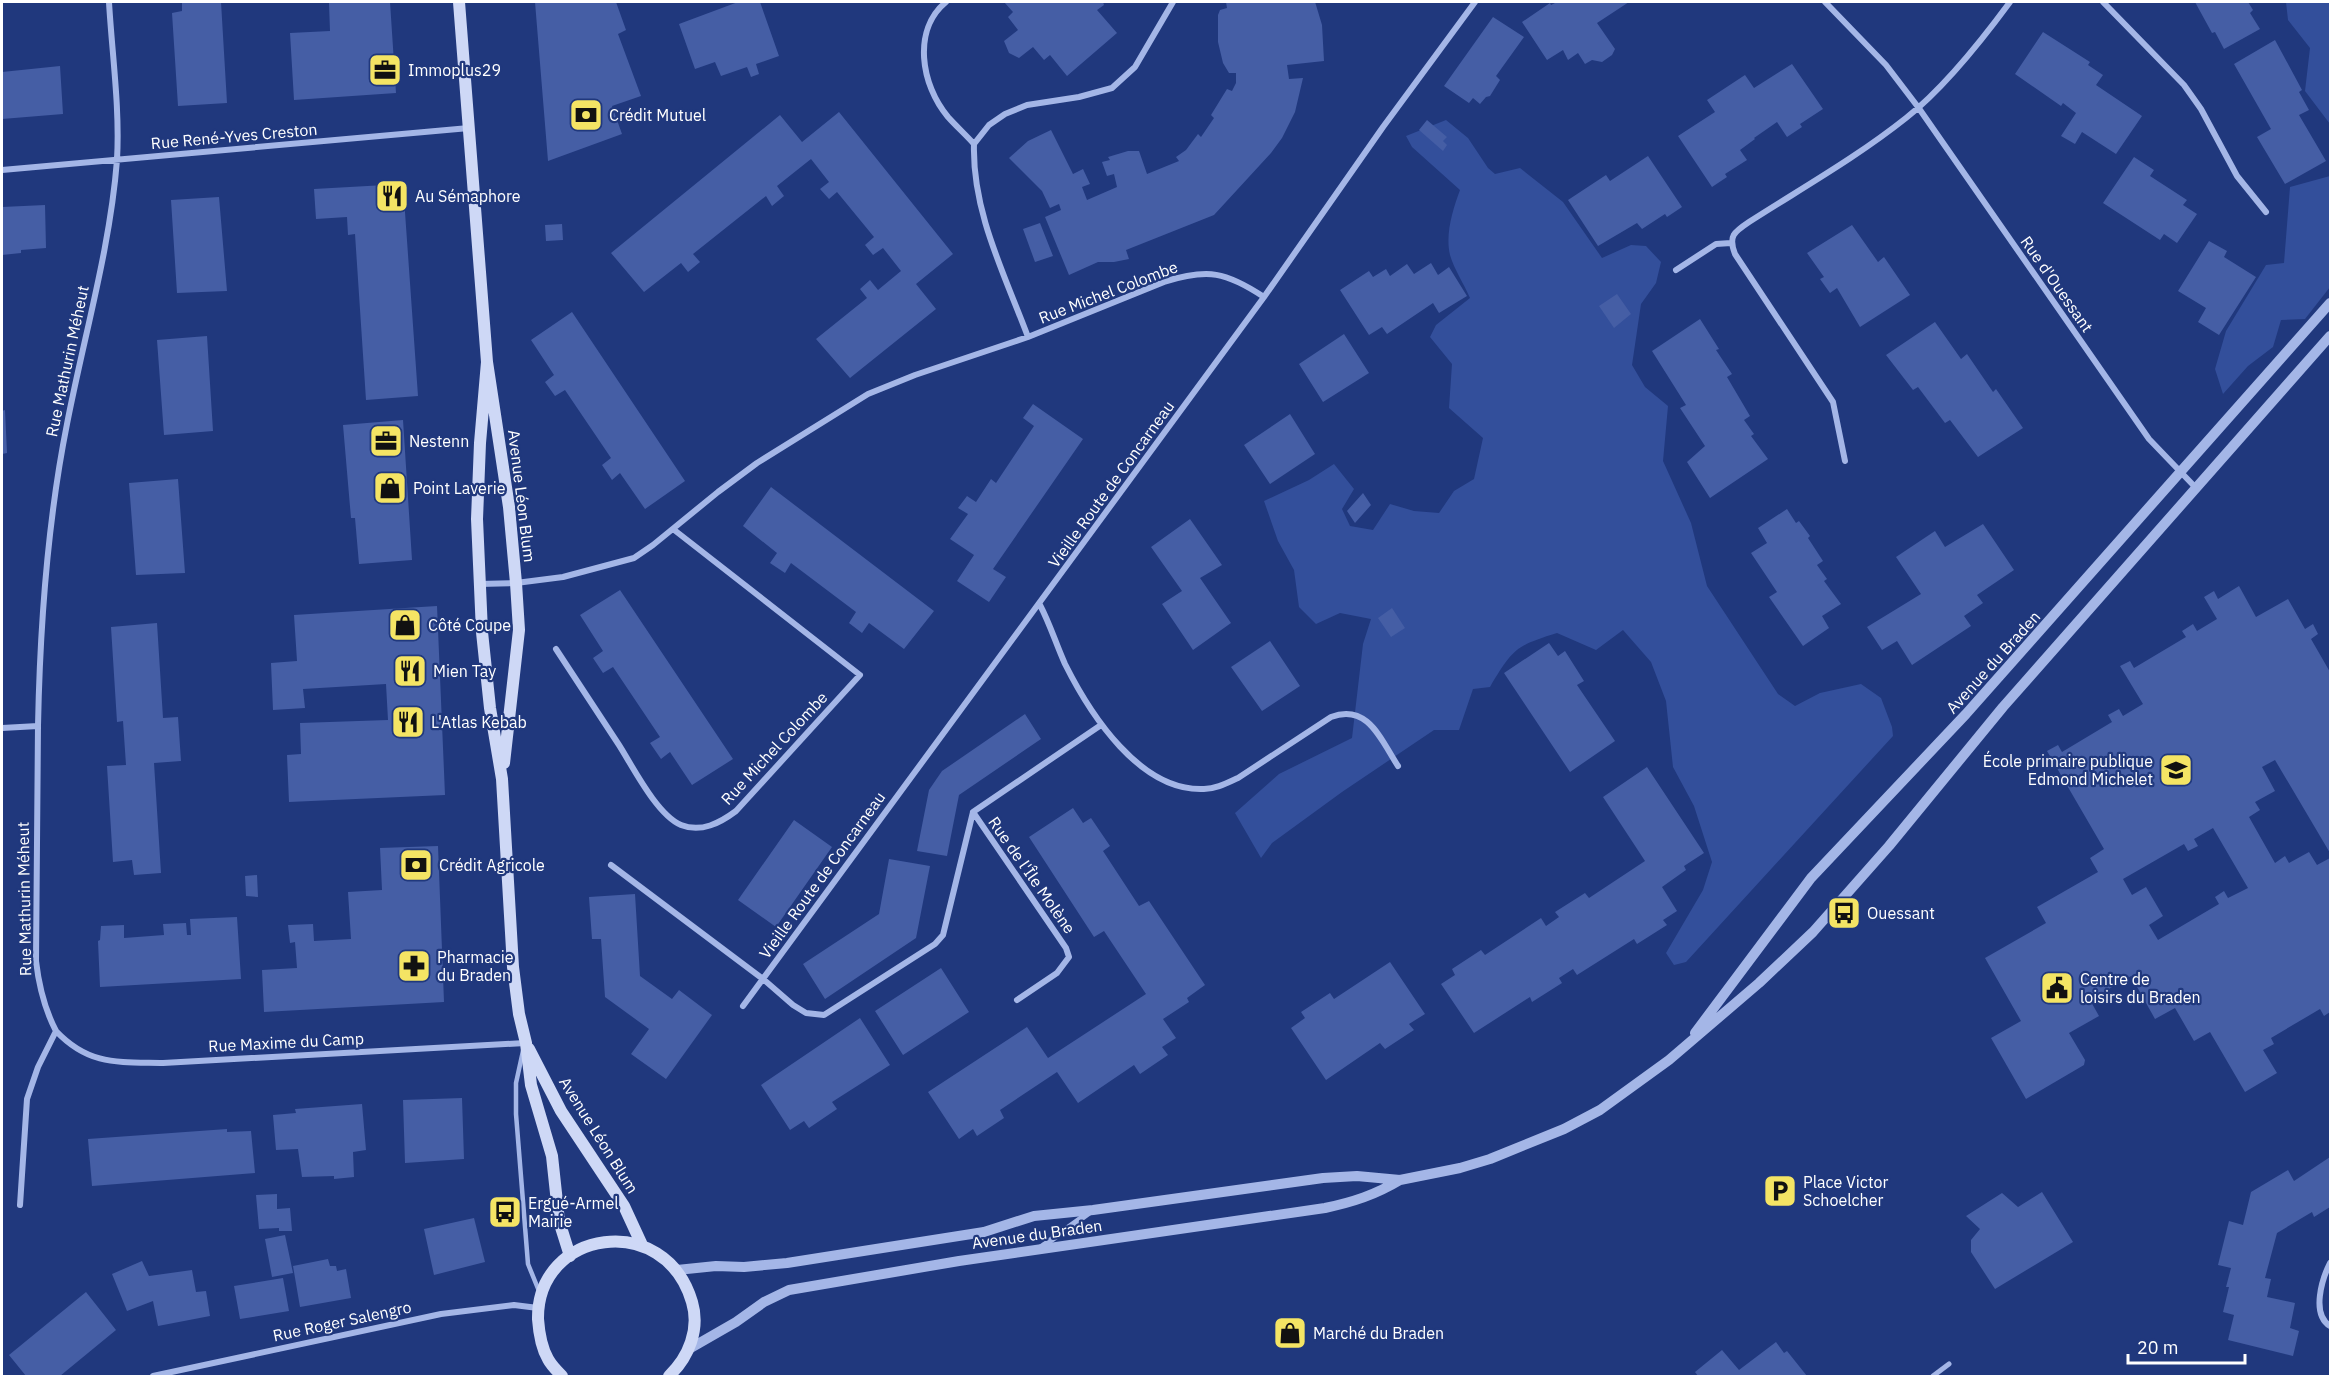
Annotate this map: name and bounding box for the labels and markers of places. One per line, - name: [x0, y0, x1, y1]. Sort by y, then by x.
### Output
- office icon: Immoplus29: [367, 52, 403, 88]
- place label: Immoplus29: [408, 60, 501, 80]
- bank icon: Crédit Mutuel: [568, 97, 604, 133]
- place label: Crédit Mutuel: [609, 105, 706, 125]
- restaurant icon: Au Sémaphore: [374, 178, 410, 214]
- place label: Au Sémaphore: [415, 186, 521, 206]
- office icon: Nestenn: [368, 423, 404, 459]
- place label: Nestenn: [409, 431, 469, 451]
- shop icon: Point Laverie: [372, 470, 408, 506]
- place label: Point Laverie: [413, 478, 506, 498]
- shop icon: Côté Coupe: [387, 607, 423, 643]
- place label: Côté Coupe: [428, 615, 511, 635]
- restaurant icon: Mien Tay: [392, 653, 428, 689]
- place label: Mien Tay: [433, 661, 496, 681]
- restaurant icon: L'Atlas Kebab: [390, 704, 426, 740]
- place label: L'Atlas Kebab: [431, 712, 527, 732]
- place label: École primaire publique Edmond Michelet: [1983, 750, 2153, 789]
- school or university icon: École primaire publique Edmond Michelet: [2158, 752, 2194, 788]
- bank icon: Crédit Agricole: [398, 847, 434, 883]
- place label: Crédit Agricole: [439, 855, 545, 875]
- bus stop icon: Ouessant: [1826, 895, 1862, 931]
- place label: Ouessant: [1867, 903, 1935, 923]
- place label: Pharmacie du Braden: [437, 947, 514, 985]
- pharmacy icon: Pharmacie du Braden: [396, 948, 432, 984]
- place label: Centre de loisirs du Braden: [2080, 969, 2201, 1007]
- public building icon: Centre de loisirs du Braden: [2039, 970, 2075, 1006]
- place label: Place Victor Schoelcher: [1803, 1172, 1888, 1210]
- parking icon: Place Victor Schoelcher: [1762, 1173, 1798, 1209]
- place label: Ergué-Armel Mairie: [528, 1193, 619, 1231]
- bus stop icon: Ergué-Armel Mairie: [487, 1194, 523, 1230]
- shop icon: Marché du Braden: [1272, 1315, 1308, 1351]
- place label: Marché du Braden: [1313, 1323, 1444, 1343]

